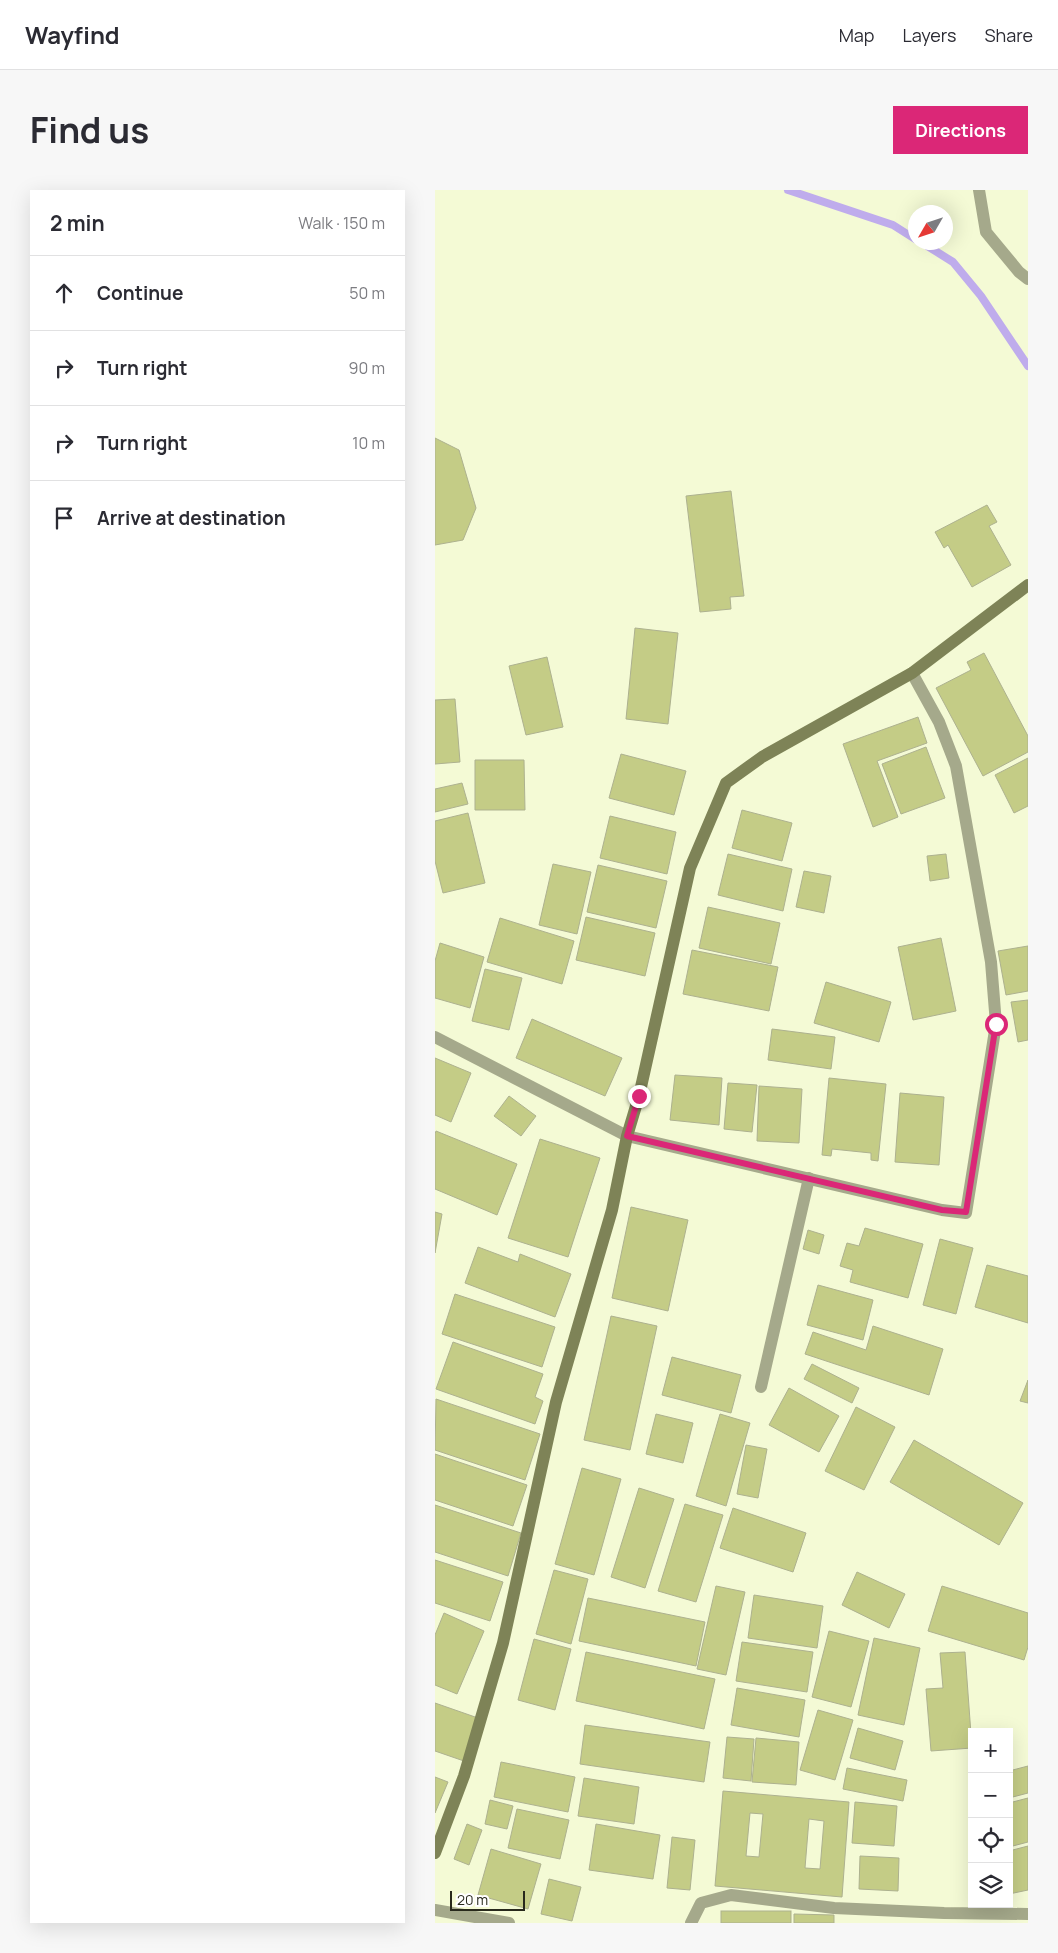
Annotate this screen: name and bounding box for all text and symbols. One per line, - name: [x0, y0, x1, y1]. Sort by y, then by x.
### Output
- text: Wayfind: [25, 18, 120, 51]
- text: Map: [839, 23, 874, 47]
- text: Layers: [902, 23, 956, 47]
- text: Share: [984, 23, 1033, 47]
- text: Find us: [30, 106, 149, 154]
- button: Directions: [893, 106, 1028, 154]
- north arrow: [908, 205, 953, 250]
- text: 2 min: [50, 209, 105, 237]
- text: Walk · 150 m: [298, 212, 385, 234]
- icon: ahead: [50, 279, 78, 307]
- text: Continue: [97, 280, 183, 306]
- text: 50 m: [349, 282, 385, 304]
- icon: right: [50, 354, 78, 382]
- text: Turn right: [97, 355, 187, 381]
- text: 90 m: [349, 357, 385, 379]
- icon: right: [50, 429, 78, 457]
- text: Turn right: [97, 430, 187, 456]
- text: 10 m: [352, 432, 385, 454]
- icon: arrive: [50, 504, 78, 532]
- text: Arrive at destination: [97, 505, 286, 531]
- route start: [985, 1013, 1008, 1036]
- route end: [628, 1085, 651, 1108]
- map controls: [968, 1728, 1013, 1908]
- button: +: [968, 1728, 1013, 1773]
- button: −: [968, 1773, 1013, 1818]
- button: locate: [968, 1818, 1013, 1863]
- button: layers: [968, 1863, 1013, 1908]
- scale bar: [450, 1888, 525, 1911]
- text: 20 m: [457, 1890, 488, 1909]

